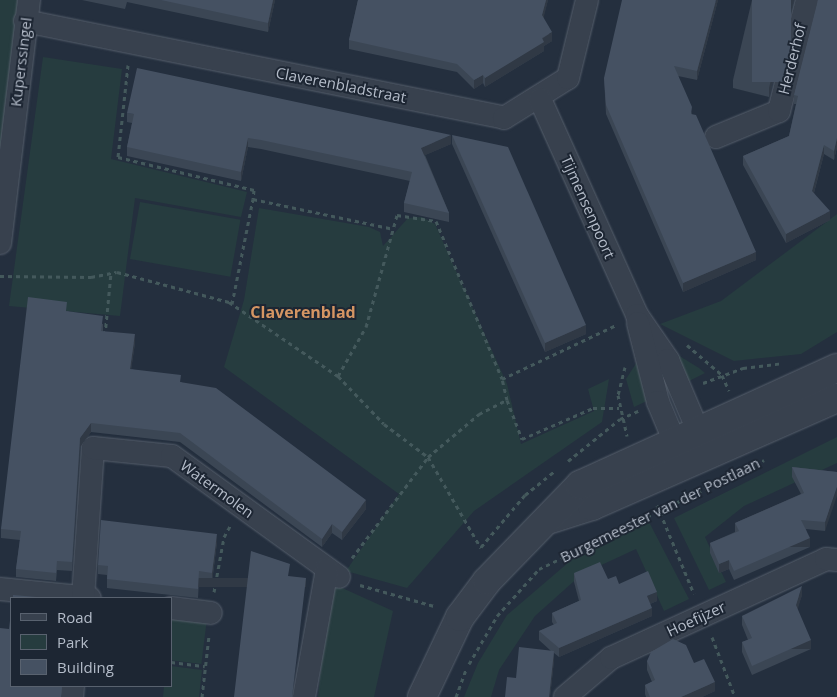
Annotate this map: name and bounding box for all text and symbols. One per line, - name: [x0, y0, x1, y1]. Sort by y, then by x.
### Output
- street label: Kuperssingel: [7, 16, 35, 108]
- street label: Herderhof: [774, 22, 810, 96]
- street label: Claverenbladstraat: [274, 64, 408, 106]
- street label: Tijmensenpoort: [557, 153, 619, 261]
- district label: Claverenblad: [250, 302, 356, 322]
- street label: Burgemeester van der Postlaan: [557, 454, 763, 566]
- street label: Watermolen: [177, 456, 257, 522]
- legend: [10, 597, 172, 687]
- street label: Hoefijzer: [664, 598, 728, 640]
- text: Road: [57, 607, 93, 627]
- text: Park: [57, 632, 88, 652]
- text: Building: [57, 657, 114, 677]

